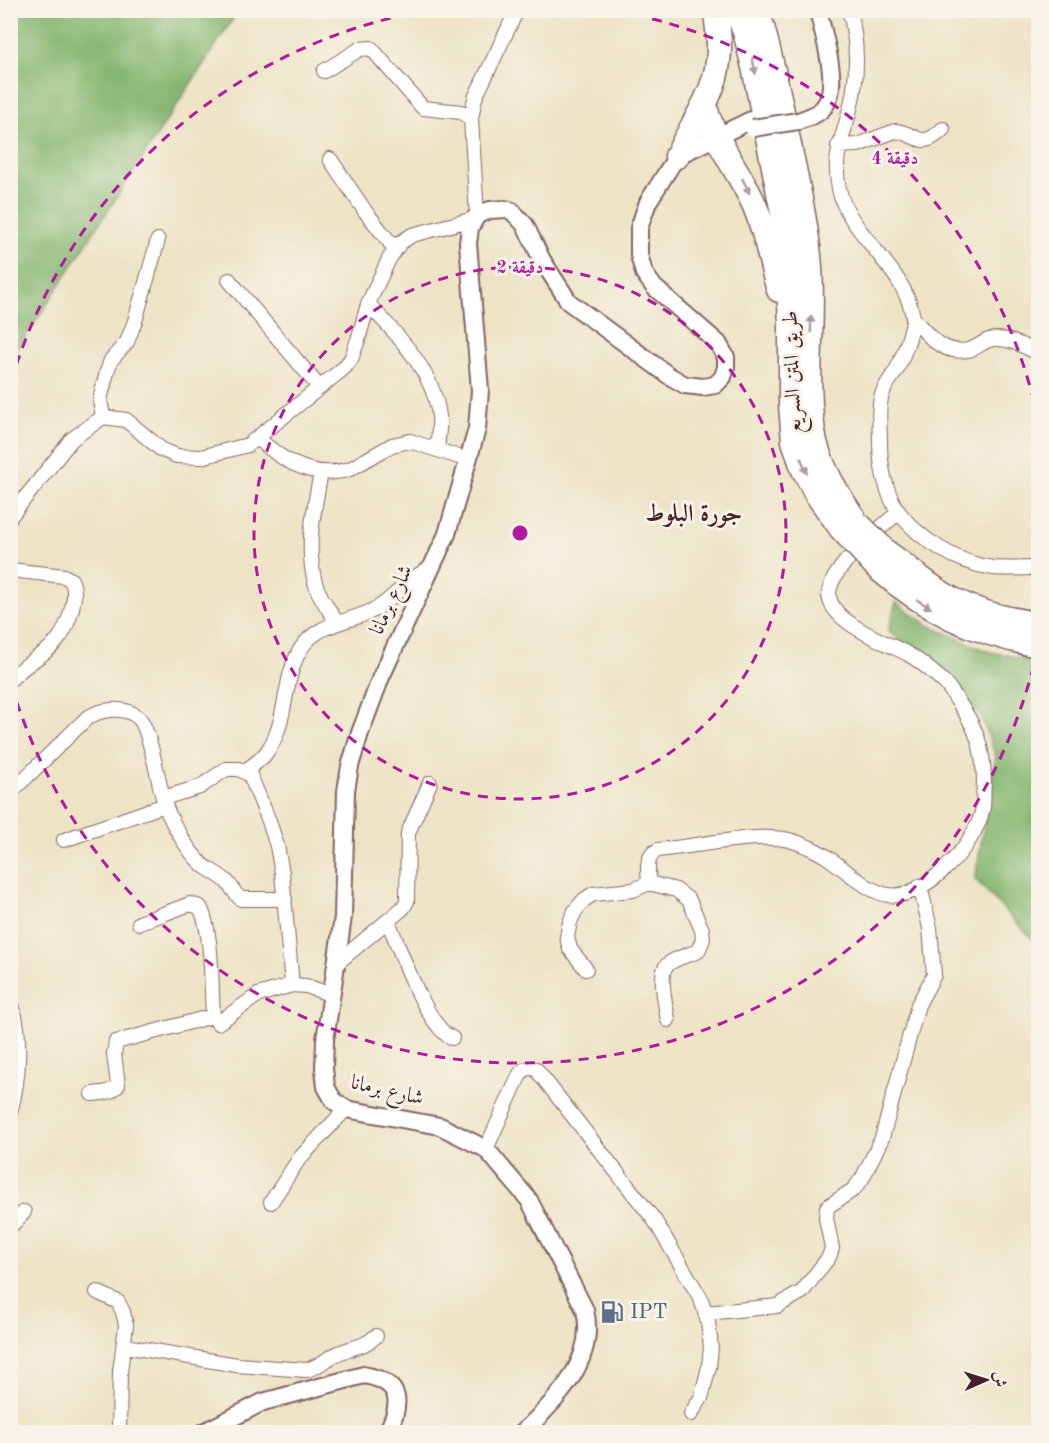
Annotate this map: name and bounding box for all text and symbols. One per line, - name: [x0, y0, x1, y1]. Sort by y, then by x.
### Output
- one-way arrow: [750, 57, 759, 76]
- text: 4 دقيقة: [872, 150, 918, 168]
- one-way arrow: [741, 178, 750, 195]
- text: 2 دقيقة: [497, 259, 543, 277]
- street label: طريق المتن السريع: [780, 310, 813, 434]
- one-way arrow: [806, 314, 816, 333]
- one-way arrow: [799, 458, 809, 476]
- district label: جورة البلوط: [645, 502, 743, 528]
- centre of rings: [510, 523, 530, 543]
- street label: شارع برمانا: [367, 562, 423, 641]
- one-way arrow: [916, 598, 932, 609]
- street label: شارع برمانا: [347, 1072, 425, 1115]
- fuel station icon: IPT: [599, 1299, 625, 1325]
- place label: IPT: [630, 1302, 668, 1323]
- north arrow: [956, 1350, 1016, 1410]
- text: ش: [991, 1371, 1007, 1388]

